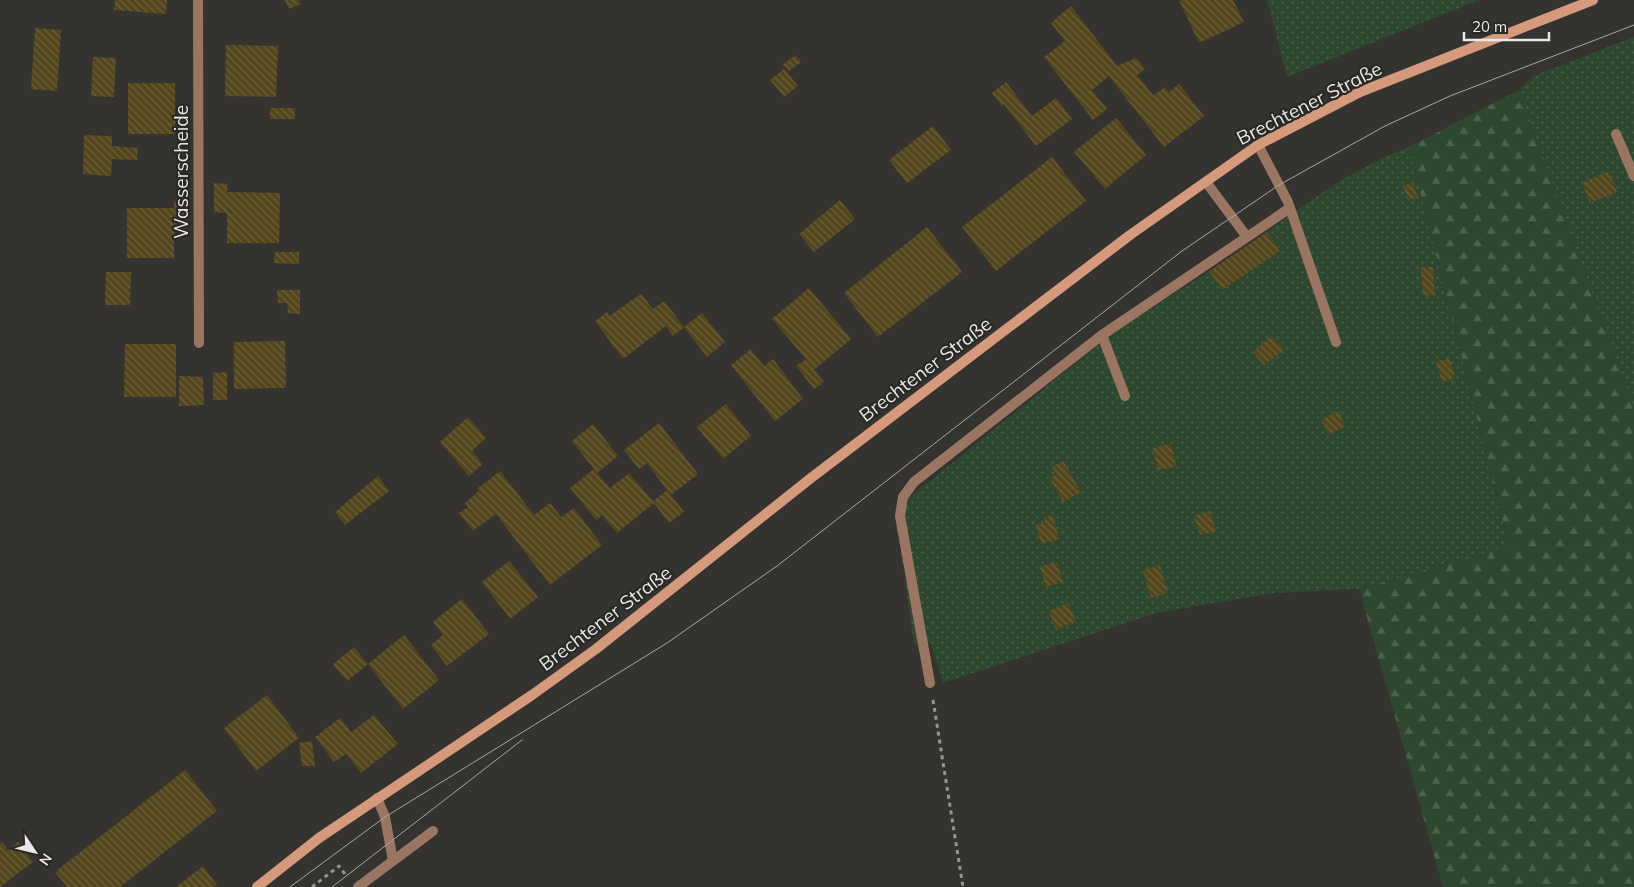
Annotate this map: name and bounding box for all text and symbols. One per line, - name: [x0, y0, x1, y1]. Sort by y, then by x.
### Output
- scale bar: [1464, 10, 1549, 42]
- text: 20 m: [1472, 17, 1507, 36]
- street label: Brechtener Straße: [1232, 56, 1386, 150]
- street label: Wasserscheide: [169, 105, 193, 239]
- street label: Brechtener Straße: [854, 311, 996, 427]
- street label: Brechtener Straße: [534, 560, 676, 676]
- north arrow: [10, 827, 60, 877]
- text: N: [35, 850, 56, 869]

